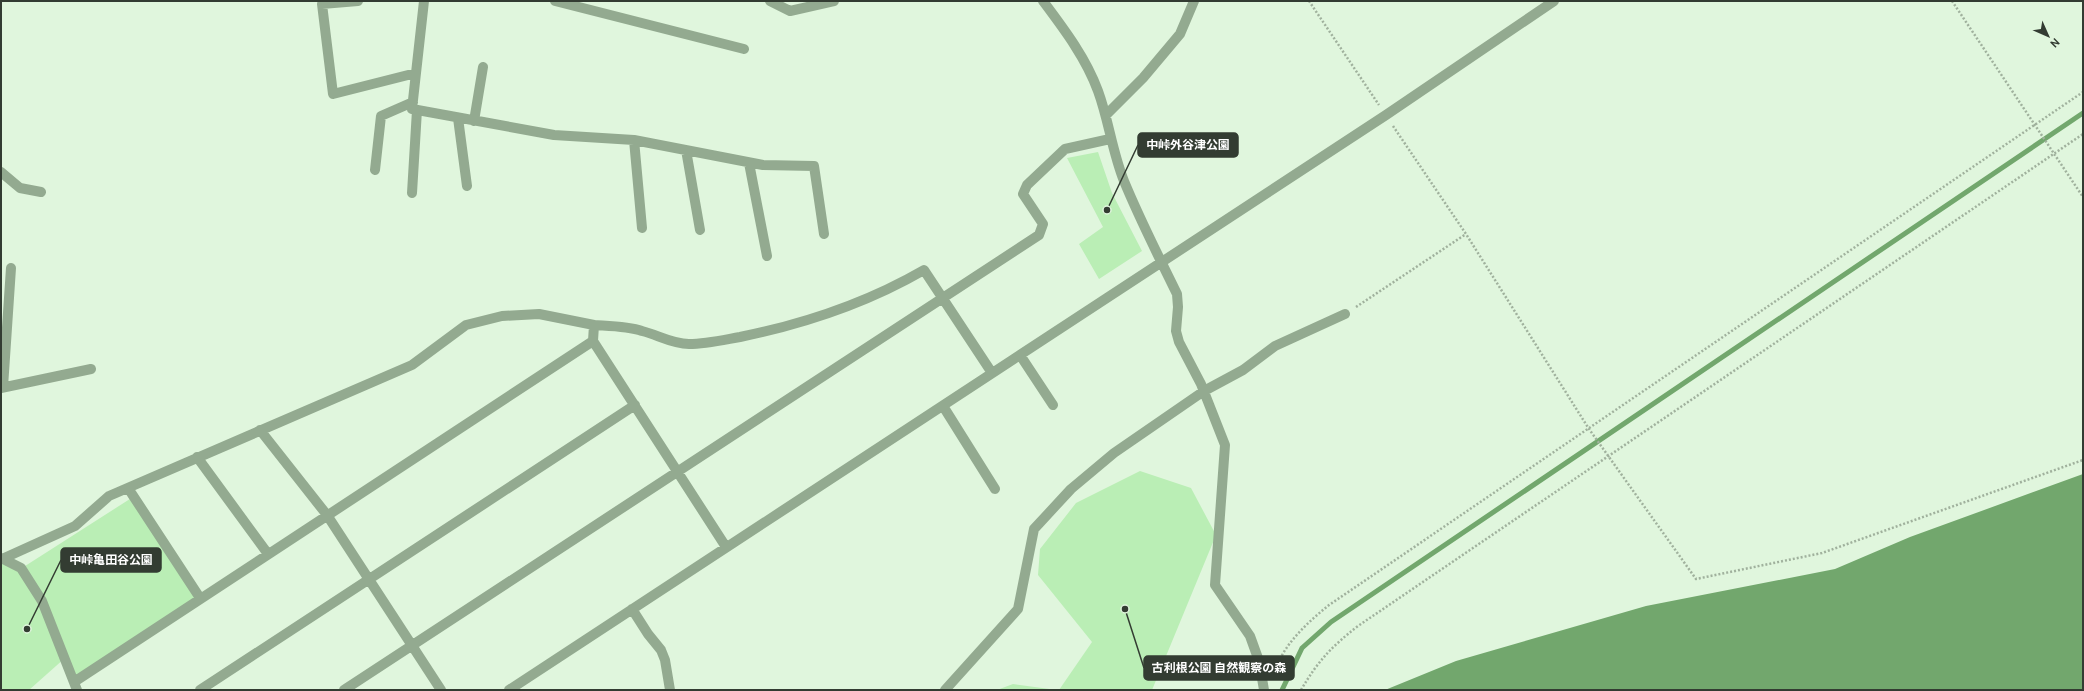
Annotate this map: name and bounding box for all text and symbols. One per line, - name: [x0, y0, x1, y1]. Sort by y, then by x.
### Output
- north arrow: [2028, 16, 2068, 56]
- text: N: [2047, 35, 2063, 51]
- callout: 中峠外谷津公園: [1138, 133, 1238, 157]
- text: 中峠外谷津公園: [1146, 137, 1230, 152]
- callout: 中峠亀田谷公園: [61, 548, 161, 572]
- text: 中峠亀田谷公園: [69, 552, 153, 567]
- callout: 古利根公園 自然観察の森: [1144, 656, 1294, 680]
- text: 古利根公園 自然観察の森: [1152, 660, 1286, 675]

